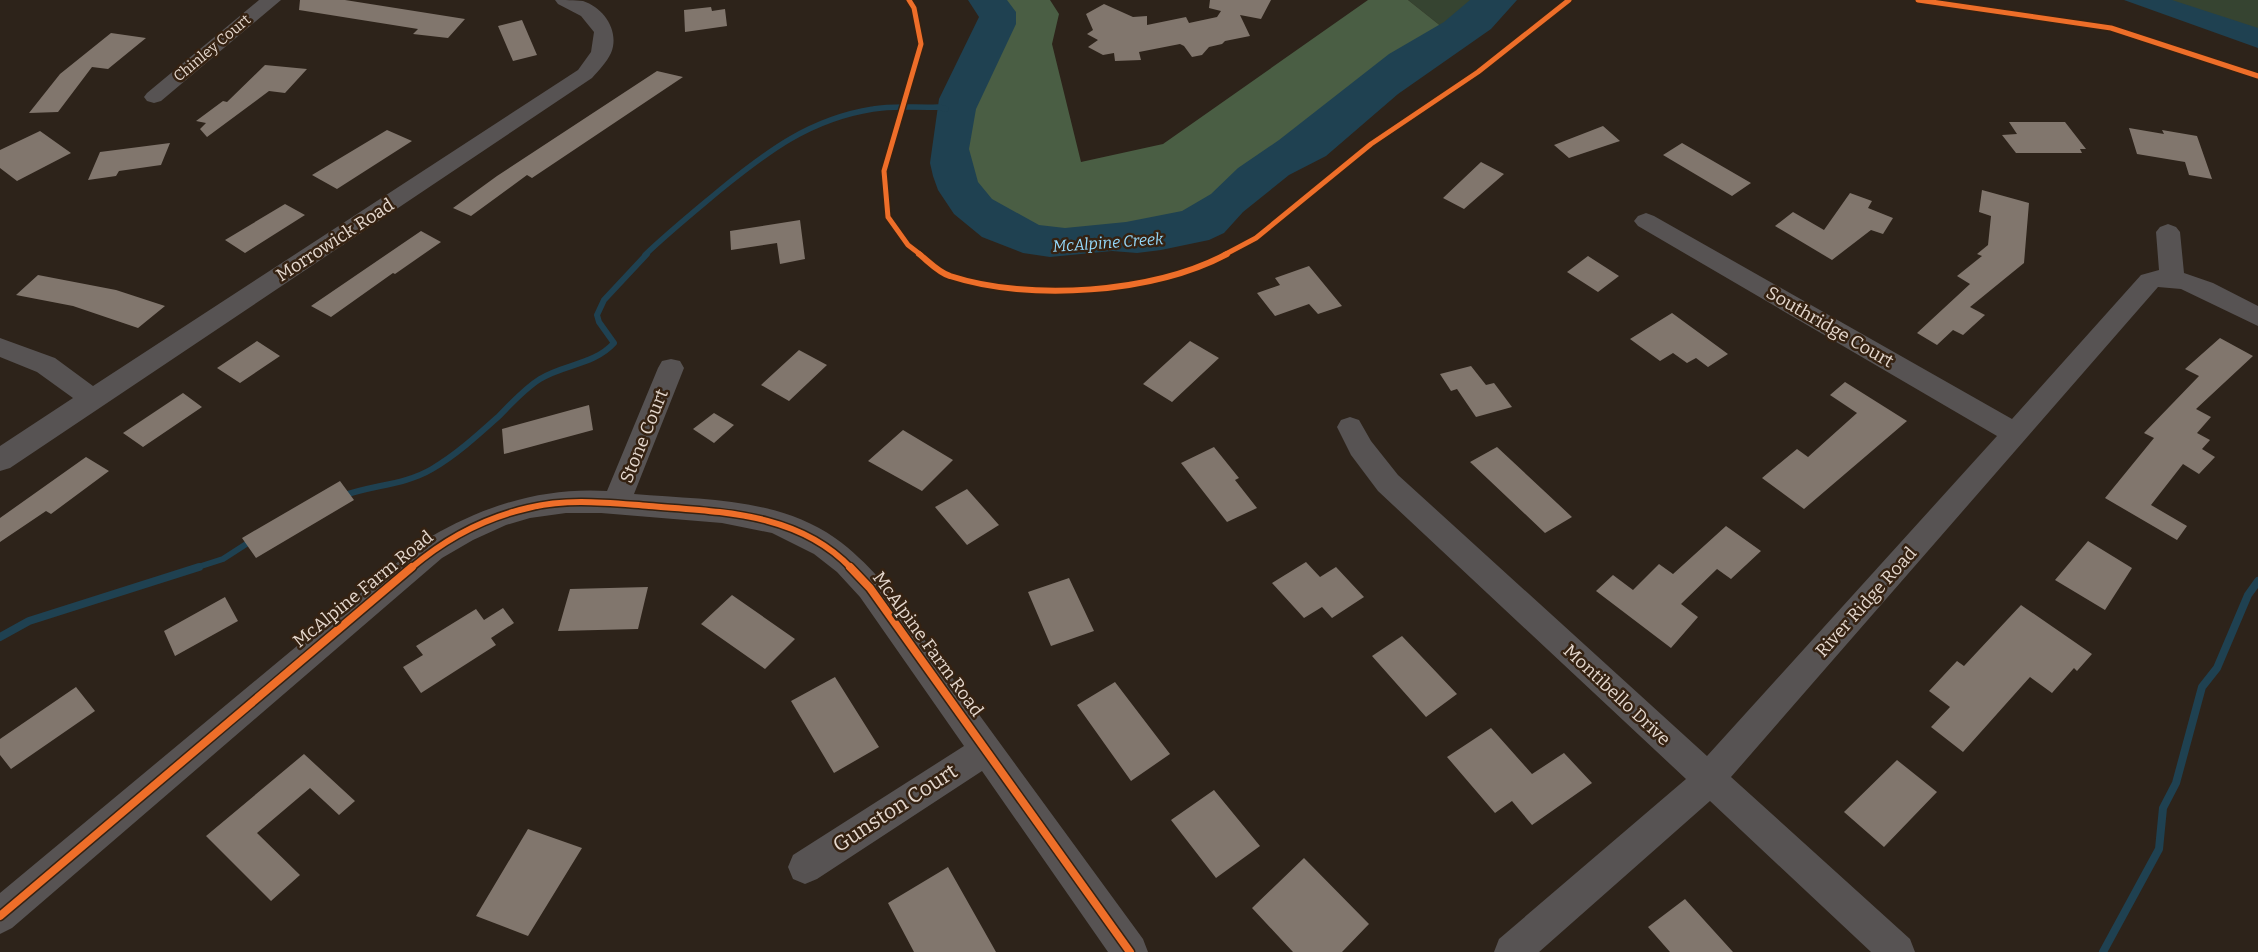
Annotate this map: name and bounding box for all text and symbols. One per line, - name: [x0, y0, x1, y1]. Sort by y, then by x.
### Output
- street label: Chinley Court: [170, 10, 255, 85]
- street label: Morrowick Road: [272, 194, 398, 286]
- water label: McAlpine Creek: [1052, 229, 1164, 256]
- street label: Southridge Court: [1762, 282, 1898, 373]
- street label: Stone Court: [615, 385, 673, 486]
- street label: McAlpine Farm Road: [289, 526, 438, 652]
- street label: River Ridge Road: [1811, 542, 1921, 662]
- street label: McAlpine Farm Road: [868, 567, 988, 721]
- street label: Montibello Drive: [1559, 640, 1675, 750]
- street label: Gunston Court: [828, 758, 963, 858]

